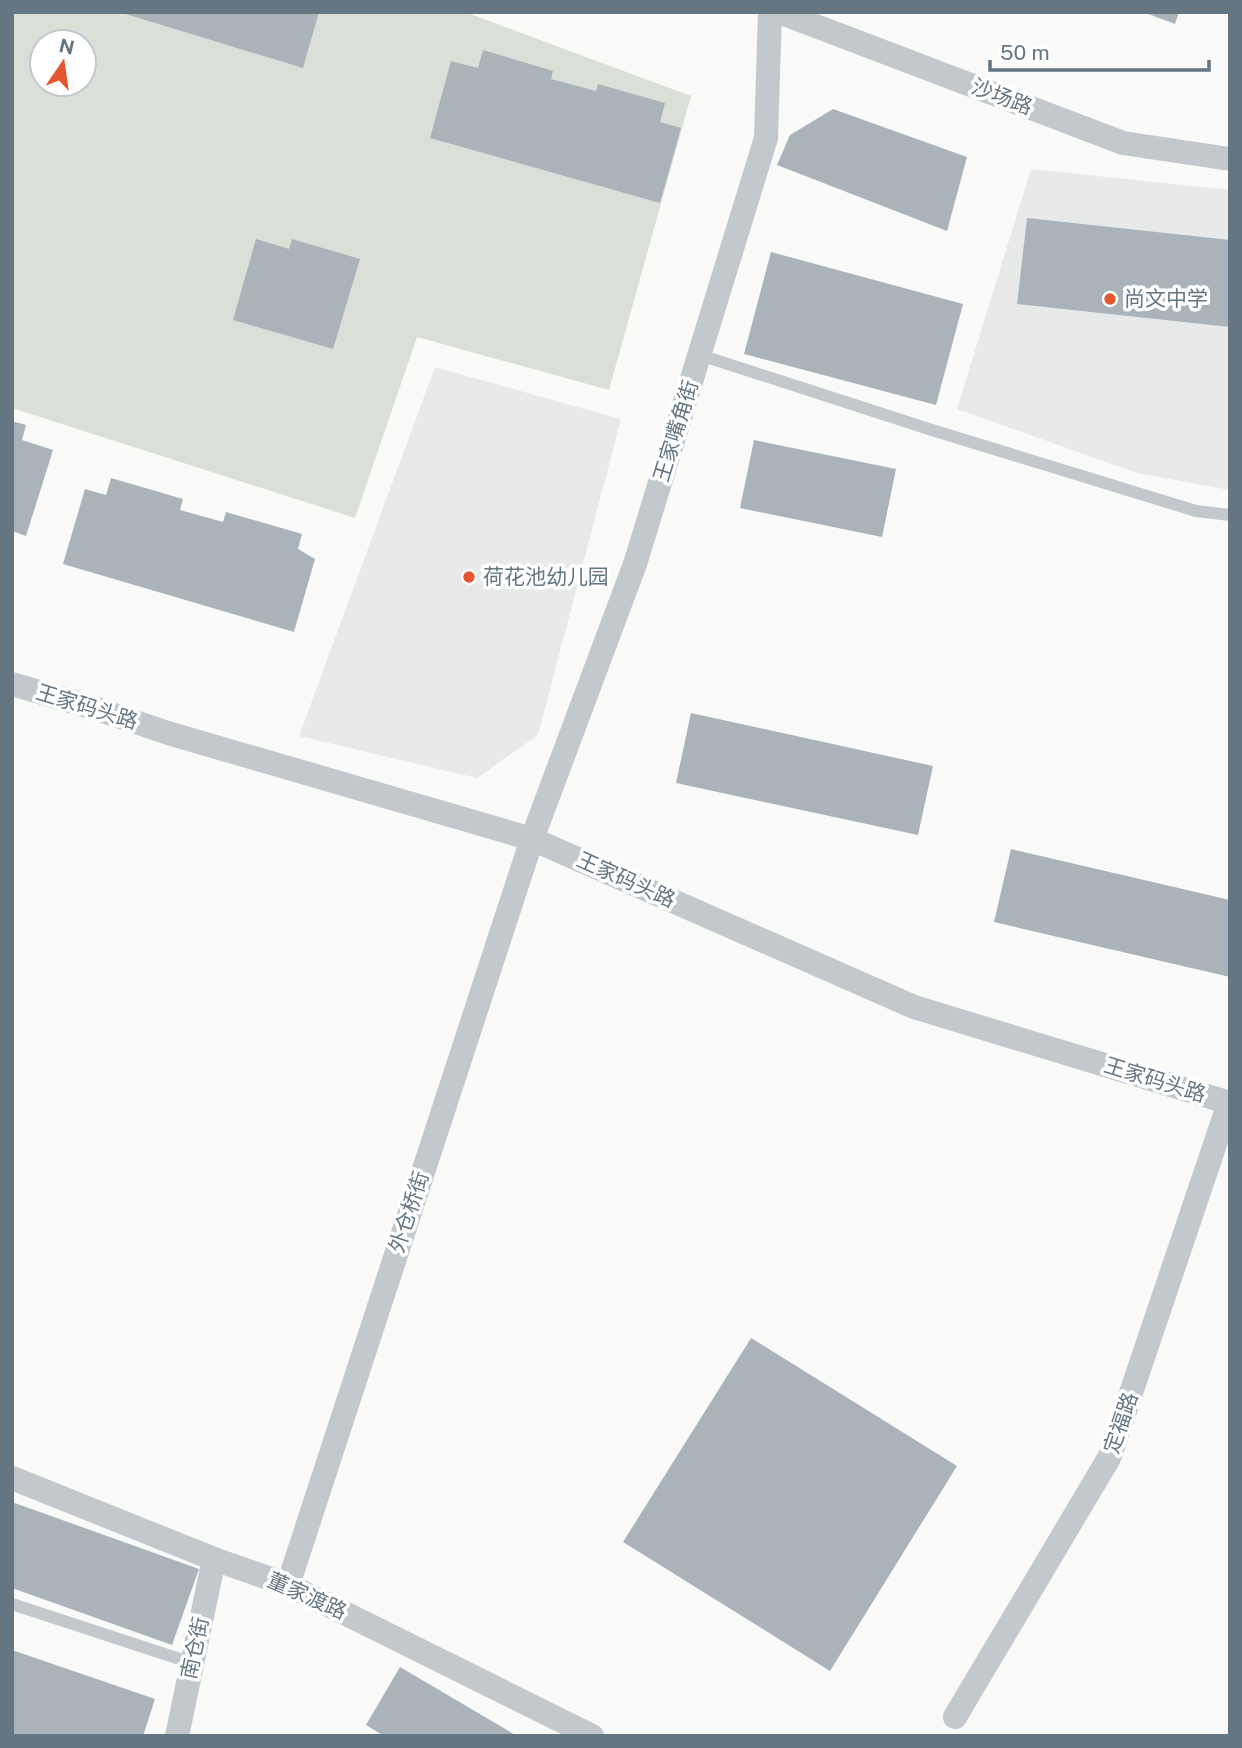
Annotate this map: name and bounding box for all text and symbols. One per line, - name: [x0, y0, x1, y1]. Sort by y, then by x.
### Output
- north arrow: [28, 28, 98, 98]
- scale bar: [990, 28, 1209, 72]
- text: N: [57, 34, 77, 59]
- text: 50 m: [1000, 40, 1050, 65]
- street label: 沙场路: [968, 74, 1036, 119]
- place label: 尚文中学: [1124, 286, 1208, 311]
- marker: 尚文中学: [1102, 291, 1118, 307]
- street label: 王家嘴角街: [648, 377, 703, 485]
- place label: 荷花池幼儿园: [483, 564, 609, 589]
- marker: 荷花池幼儿园: [461, 569, 477, 585]
- street label: 王家码头路: [33, 679, 141, 734]
- street label: 王家码头路: [573, 847, 679, 912]
- street label: 王家码头路: [1101, 1052, 1209, 1107]
- street label: 外仓桥街: [384, 1168, 433, 1256]
- street label: 定福路: [1098, 1389, 1143, 1457]
- street label: 董家渡路: [264, 1567, 351, 1624]
- street label: 南仓街: [176, 1614, 213, 1681]

